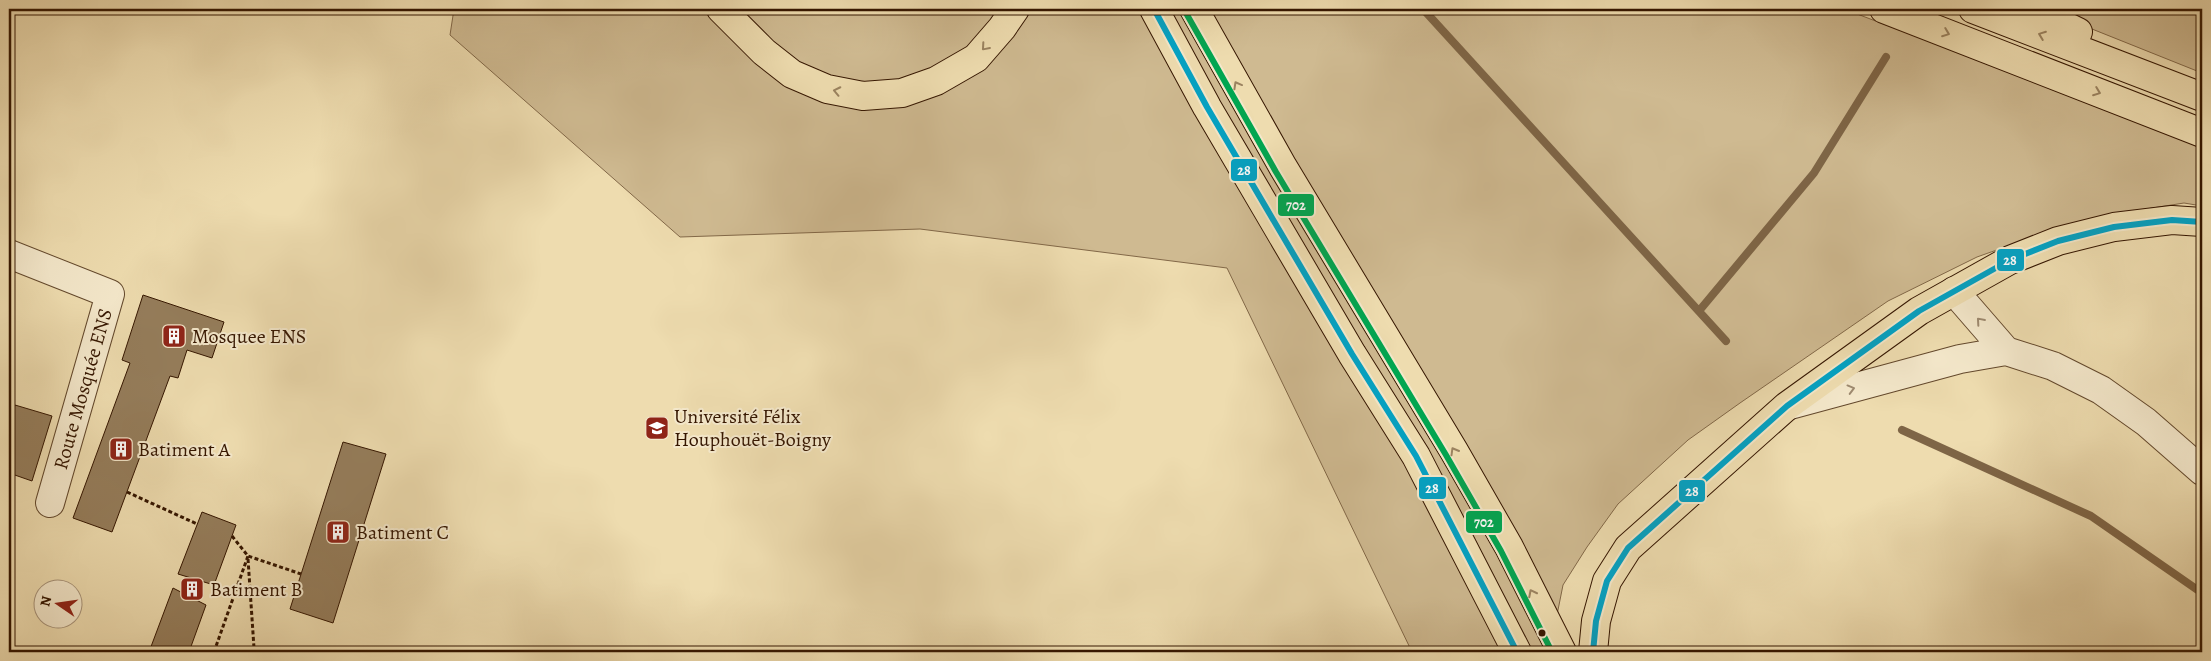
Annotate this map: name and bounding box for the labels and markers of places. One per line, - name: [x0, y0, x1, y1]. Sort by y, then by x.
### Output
- building icon: Mosquee ENS: [161, 323, 187, 349]
- place label: Mosquee ENS: [192, 323, 306, 350]
- place label: Université Félix Houphouët-Boigny: [674, 403, 832, 453]
- school or university icon: Université Félix Houphouët-Boigny: [644, 415, 670, 441]
- building icon: Batiment A: [108, 436, 134, 462]
- place label: Batiment A: [138, 436, 231, 463]
- building icon: Batiment C: [325, 519, 351, 545]
- place label: Batiment C: [356, 519, 449, 546]
- building icon: Batiment B: [179, 576, 205, 602]
- place label: Batiment B: [210, 576, 303, 603]
- unlabelled marker: [1537, 628, 1547, 638]

